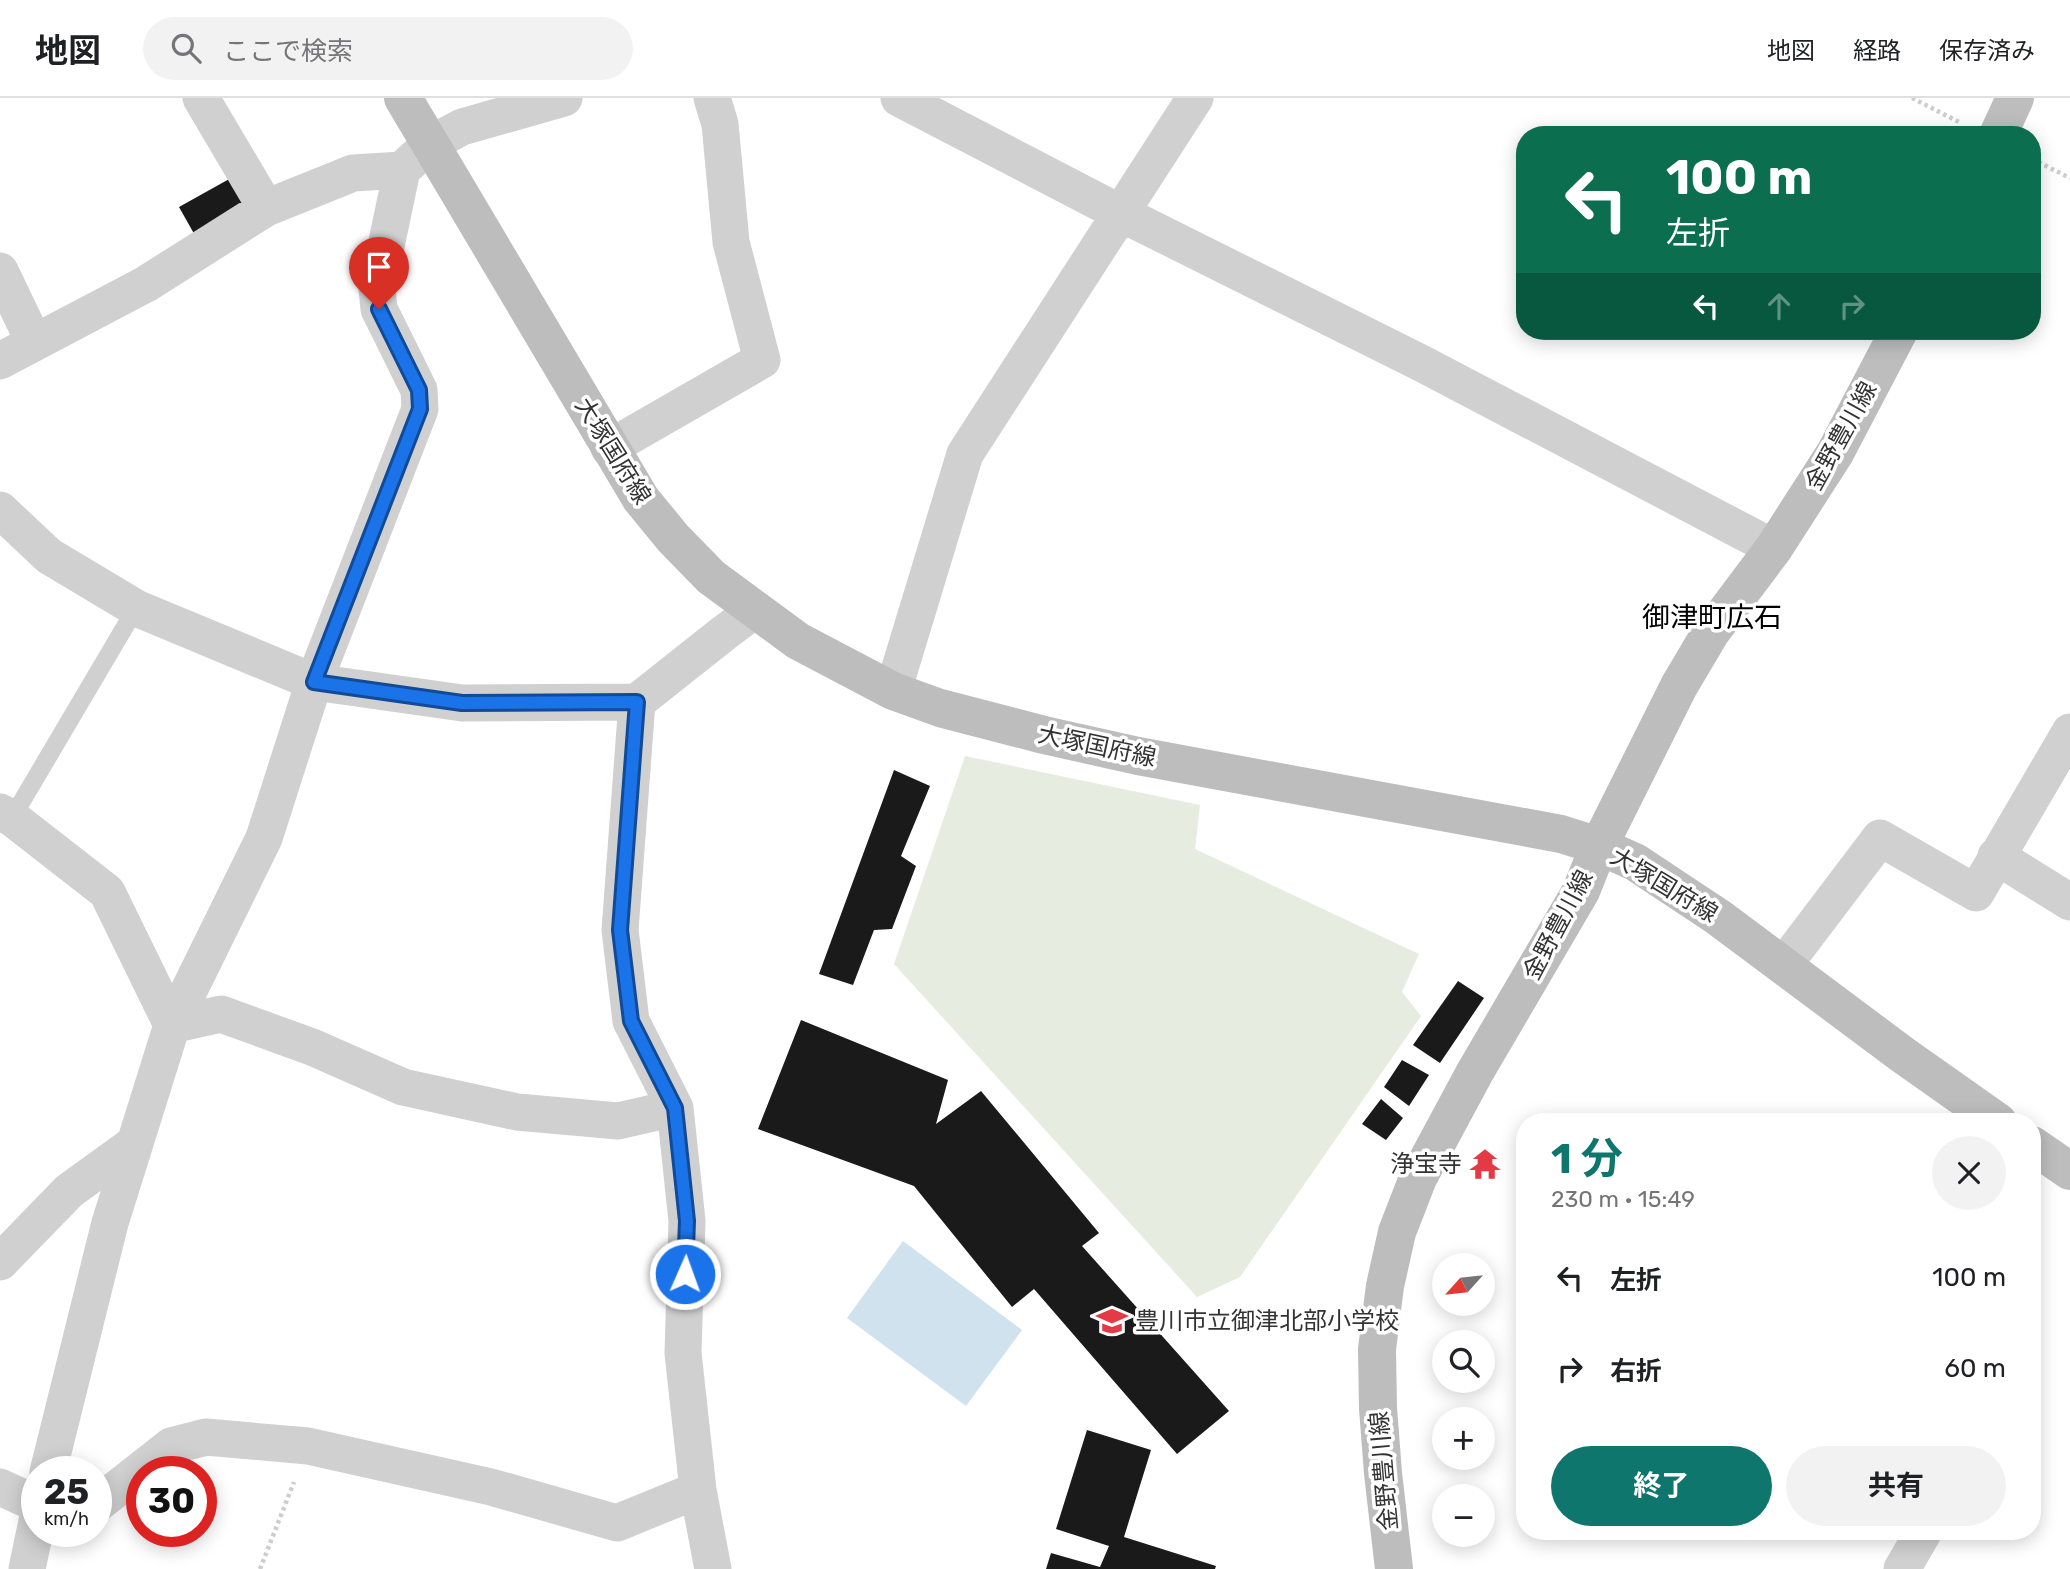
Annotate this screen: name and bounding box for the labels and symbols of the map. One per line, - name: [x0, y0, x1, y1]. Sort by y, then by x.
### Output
- pin: [349, 237, 409, 309]
- street label: 金野豊川線: [1800, 377, 1882, 495]
- street label: 大塚国府線: [569, 393, 657, 509]
- district label: 御津町広石: [1642, 601, 1782, 634]
- street label: 大塚国府線: [1035, 720, 1159, 772]
- street label: 大塚国府線: [1605, 842, 1723, 928]
- street label: 金野豊川線: [1517, 865, 1599, 985]
- temple icon: 浄宝寺: [1468, 1147, 1502, 1181]
- place label: 浄宝寺: [1390, 1150, 1462, 1178]
- position arrow: [648, 1237, 722, 1311]
- north arrow: [1432, 1253, 1494, 1316]
- school or university icon: 豊川市立御津北部小学校: [1095, 1304, 1129, 1338]
- place label: 豊川市立御津北部小学校: [1135, 1307, 1399, 1335]
- street label: 金野豊川線: [1365, 1410, 1403, 1532]
- speed limit sign: 30: [126, 1456, 217, 1547]

